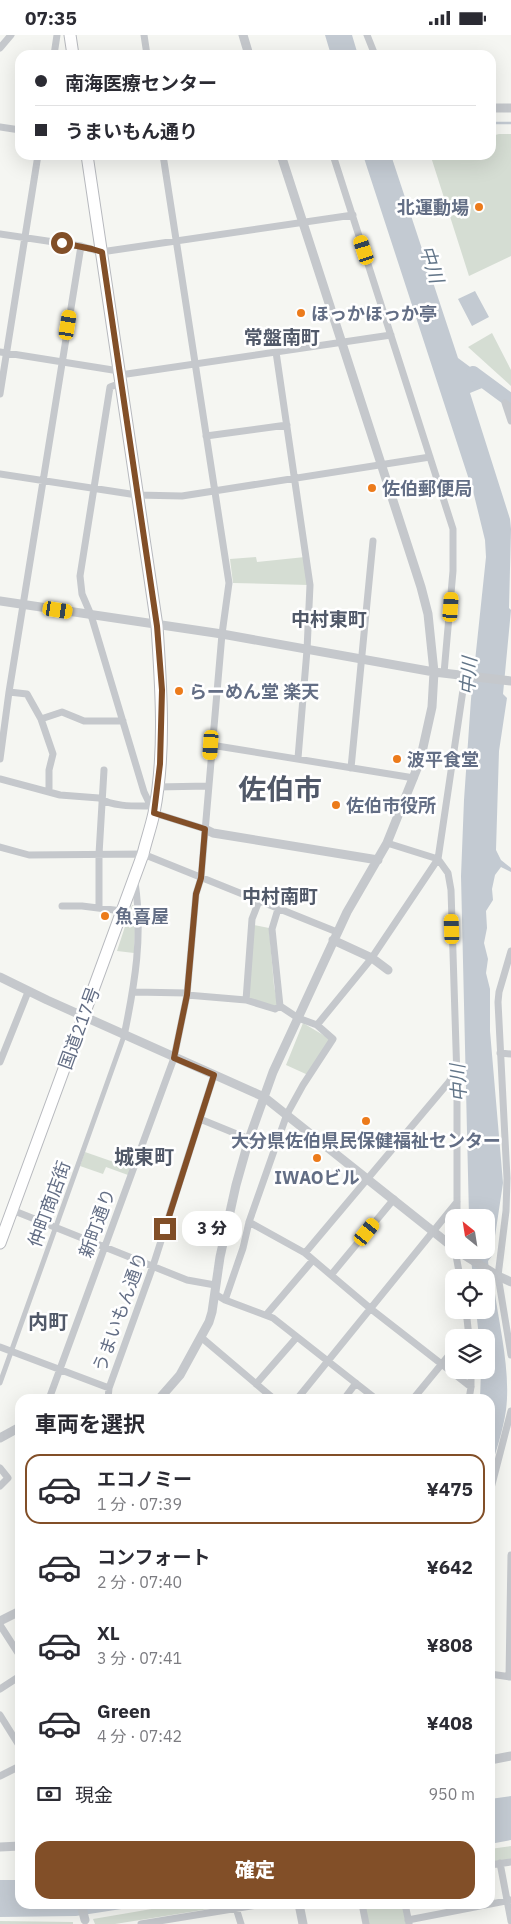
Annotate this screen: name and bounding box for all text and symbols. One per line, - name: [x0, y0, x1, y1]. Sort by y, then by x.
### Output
- text: 07:35: [25, 6, 77, 30]
- text: 南海医療センター: [65, 71, 217, 95]
- text: うまいもん通り: [65, 119, 198, 143]
- place label: 北運動場: [397, 196, 469, 219]
- marker: 北運動場: [473, 201, 485, 213]
- route start: [51, 232, 73, 254]
- car: [352, 233, 375, 267]
- water label: 中川: [415, 242, 450, 288]
- place label: ほっかほっか亭: [311, 302, 437, 325]
- marker: ほっかほっか亭: [295, 307, 307, 319]
- car: [58, 309, 77, 341]
- district label: 常盤南町: [244, 325, 320, 349]
- place label: 佐伯郵便局: [382, 477, 472, 500]
- marker: 佐伯郵便局: [366, 482, 378, 494]
- car: [442, 592, 459, 622]
- car: [42, 600, 73, 620]
- district label: 中村東町: [291, 607, 367, 631]
- water label: 中川: [455, 654, 481, 696]
- place label: らーめん堂 楽天: [189, 680, 319, 703]
- marker: らーめん堂 楽天: [173, 685, 185, 697]
- car: [202, 730, 219, 760]
- place label: 波平食堂: [407, 748, 479, 771]
- marker: 波平食堂: [391, 753, 403, 765]
- district label: 佐伯市: [238, 770, 322, 807]
- place label: 佐伯市役所: [346, 794, 436, 817]
- marker: 佐伯市役所: [330, 799, 342, 811]
- district label: 中村南町: [242, 884, 318, 908]
- place label: 魚喜屋: [115, 905, 169, 928]
- marker: 魚喜屋: [99, 910, 111, 922]
- car: [443, 914, 460, 944]
- street label: 国道217号: [53, 983, 105, 1073]
- water label: 中川: [445, 1061, 471, 1103]
- marker: 大分県佐伯県民保健福祉センター: [360, 1115, 372, 1127]
- place label: 大分県佐伯県民保健福祉センター: [231, 1129, 501, 1152]
- district label: 城東町: [114, 1143, 174, 1170]
- marker: IWAOビル: [311, 1152, 323, 1164]
- street label: 仲町商店街: [23, 1158, 75, 1250]
- place label: IWAOビル: [274, 1166, 360, 1189]
- street label: 新町通り: [74, 1185, 120, 1261]
- north arrow: [445, 1209, 495, 1259]
- map controls: [445, 1209, 495, 1379]
- callout: 3 分: [182, 1211, 242, 1247]
- car: [351, 1216, 382, 1248]
- route end: [154, 1218, 176, 1240]
- text: 3 分: [197, 1218, 227, 1238]
- street label: うまいもん通り: [88, 1249, 152, 1375]
- button: locate: [445, 1269, 495, 1319]
- district label: 内町: [28, 1308, 68, 1335]
- button: layers: [445, 1329, 495, 1379]
- text: 車両を選択: [35, 1409, 145, 1438]
- icon: car: [37, 1467, 82, 1512]
- text: エコノミー: [97, 1467, 192, 1491]
- text: ¥475: [426, 1477, 473, 1501]
- text: 1 分 · 07:39: [97, 1494, 182, 1514]
- icon: car: [37, 1545, 82, 1590]
- text: コンフォート: [97, 1545, 210, 1569]
- text: ¥642: [426, 1555, 473, 1579]
- text: 2 分 · 07:40: [97, 1572, 182, 1592]
- text: XL: [97, 1621, 120, 1645]
- icon: car: [37, 1623, 82, 1668]
- text: ¥808: [426, 1633, 473, 1657]
- text: 3 分 · 07:41: [97, 1648, 182, 1668]
- text: Green: [97, 1699, 151, 1723]
- icon: car: [37, 1701, 82, 1746]
- text: ¥408: [426, 1711, 473, 1735]
- text: 4 分 · 07:42: [97, 1726, 182, 1746]
- icon: cash: [35, 1780, 63, 1808]
- text: 現金: [75, 1783, 113, 1807]
- text: 950 m: [428, 1784, 475, 1804]
- button: 確定: [35, 1841, 475, 1899]

